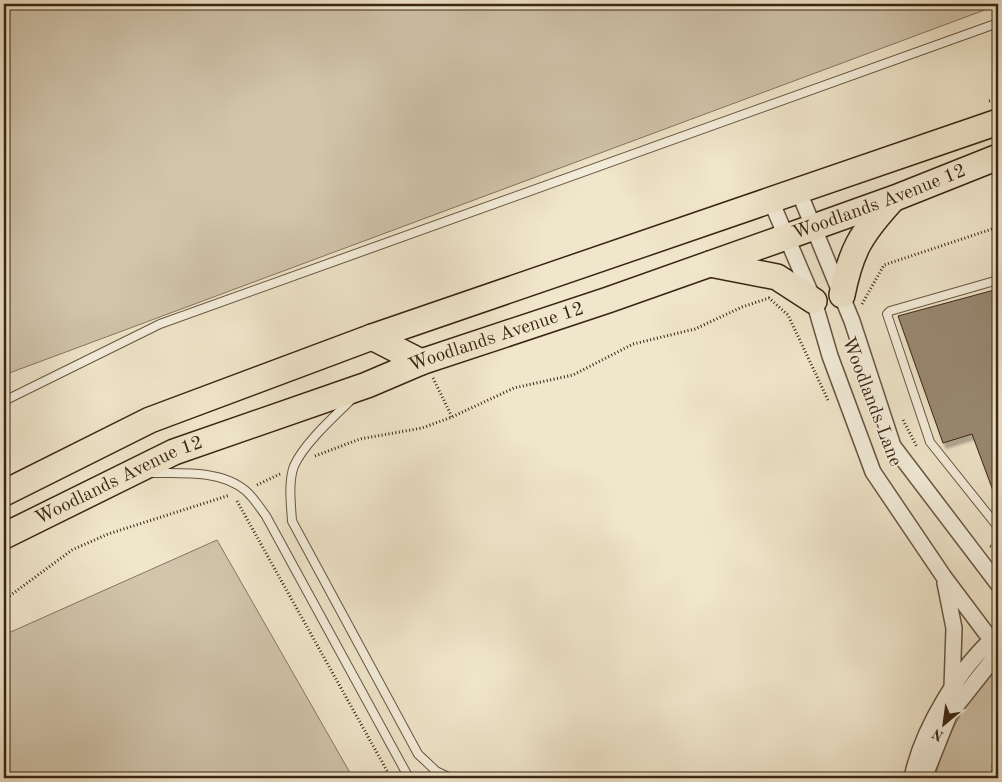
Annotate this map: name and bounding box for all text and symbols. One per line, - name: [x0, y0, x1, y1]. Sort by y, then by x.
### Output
- street label: Woodlands Avenue 12: [790, 161, 969, 243]
- street label: Woodlands Avenue 12: [406, 299, 586, 376]
- street label: Woodlands Lane: [838, 335, 904, 469]
- street label: Woodlands Avenue 12: [32, 433, 206, 528]
- north arrow: [920, 700, 970, 750]
- text: N: [930, 726, 946, 743]

